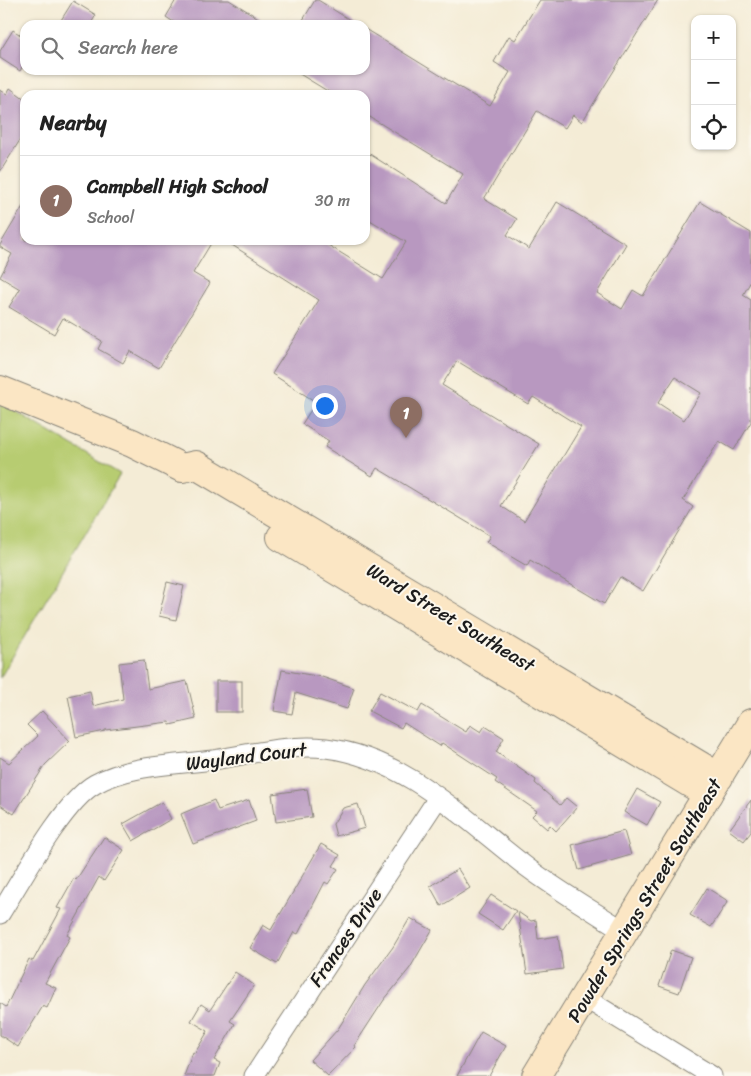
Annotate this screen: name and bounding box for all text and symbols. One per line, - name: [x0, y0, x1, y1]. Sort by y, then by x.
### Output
- map controls: [691, 15, 736, 150]
- button: +: [691, 15, 736, 60]
- search box: [20, 20, 370, 75]
- text: Search here: [78, 31, 178, 64]
- icon: search: [38, 34, 66, 62]
- button: −: [691, 60, 736, 105]
- text: Nearby: [40, 104, 106, 142]
- button: locate: [691, 105, 736, 150]
- text: Campbell High School: [87, 170, 268, 203]
- text: 1: [53, 186, 59, 215]
- text: 30 m: [315, 186, 350, 215]
- text: School: [87, 203, 134, 232]
- your location: [312, 393, 338, 419]
- pin: 1: [390, 397, 422, 438]
- street label: Ward Street Southeast: [360, 554, 543, 682]
- street label: Wayland Court: [184, 733, 310, 780]
- street label: Powder Springs Street Southeast: [558, 770, 731, 1029]
- street label: Frances Drive: [300, 881, 391, 994]

